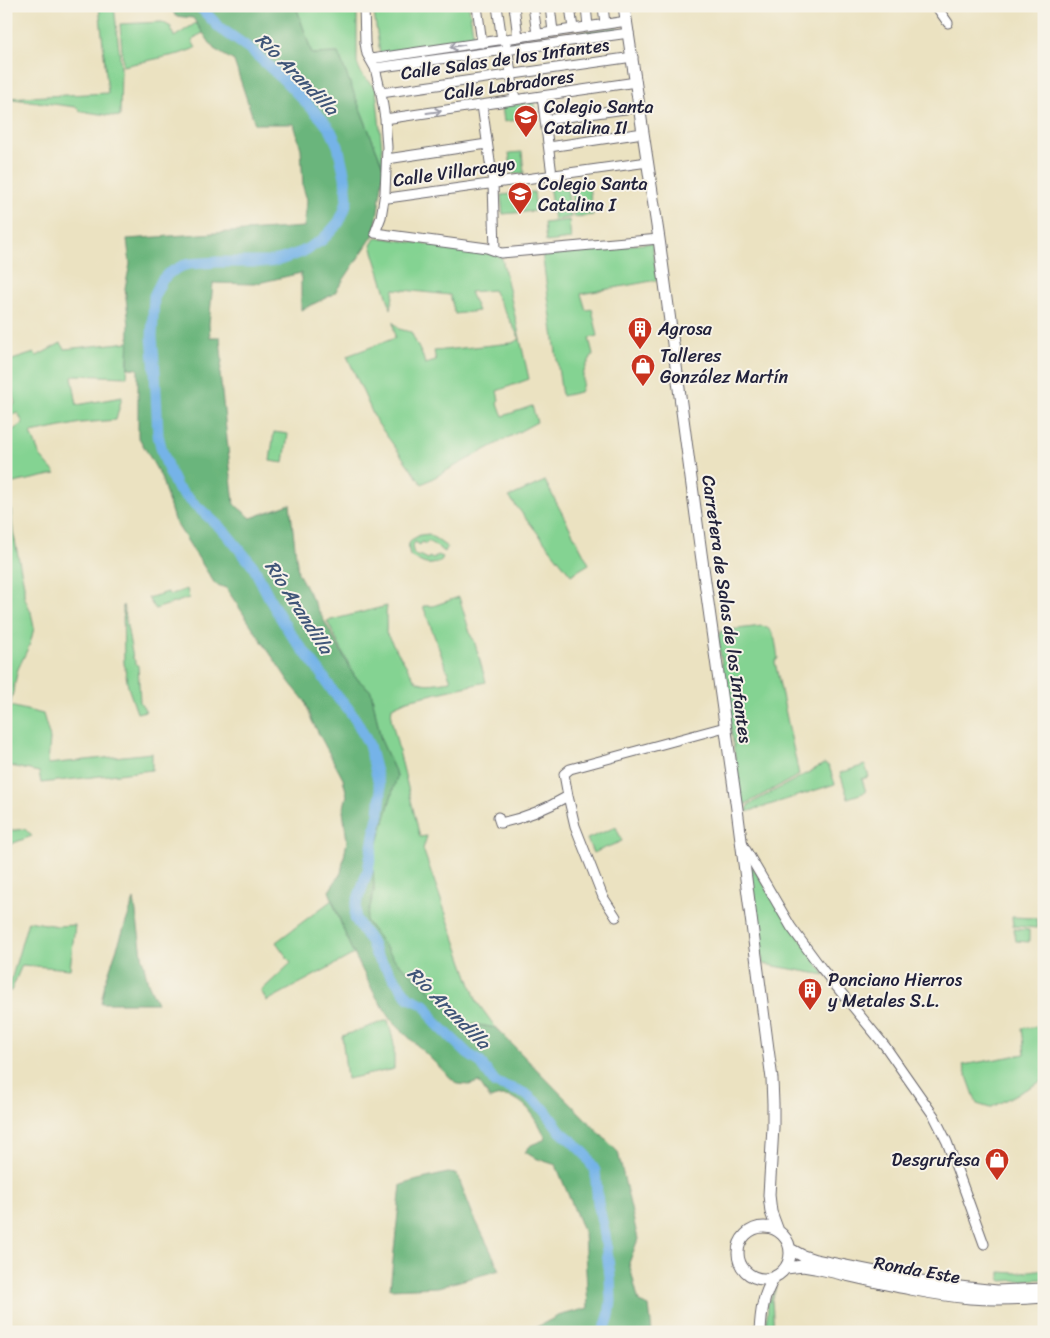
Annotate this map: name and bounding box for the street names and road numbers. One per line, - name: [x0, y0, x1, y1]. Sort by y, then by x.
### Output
- street label: Calle Salas de los Infantes: [399, 28, 612, 89]
- street label: Calle Labradores: [442, 60, 577, 110]
- street label: Calle Villarcayo: [391, 148, 517, 196]
- street label: Carretera de Salas de los Infantes: [692, 473, 762, 746]
- street label: Ronda Este: [871, 1247, 963, 1293]

